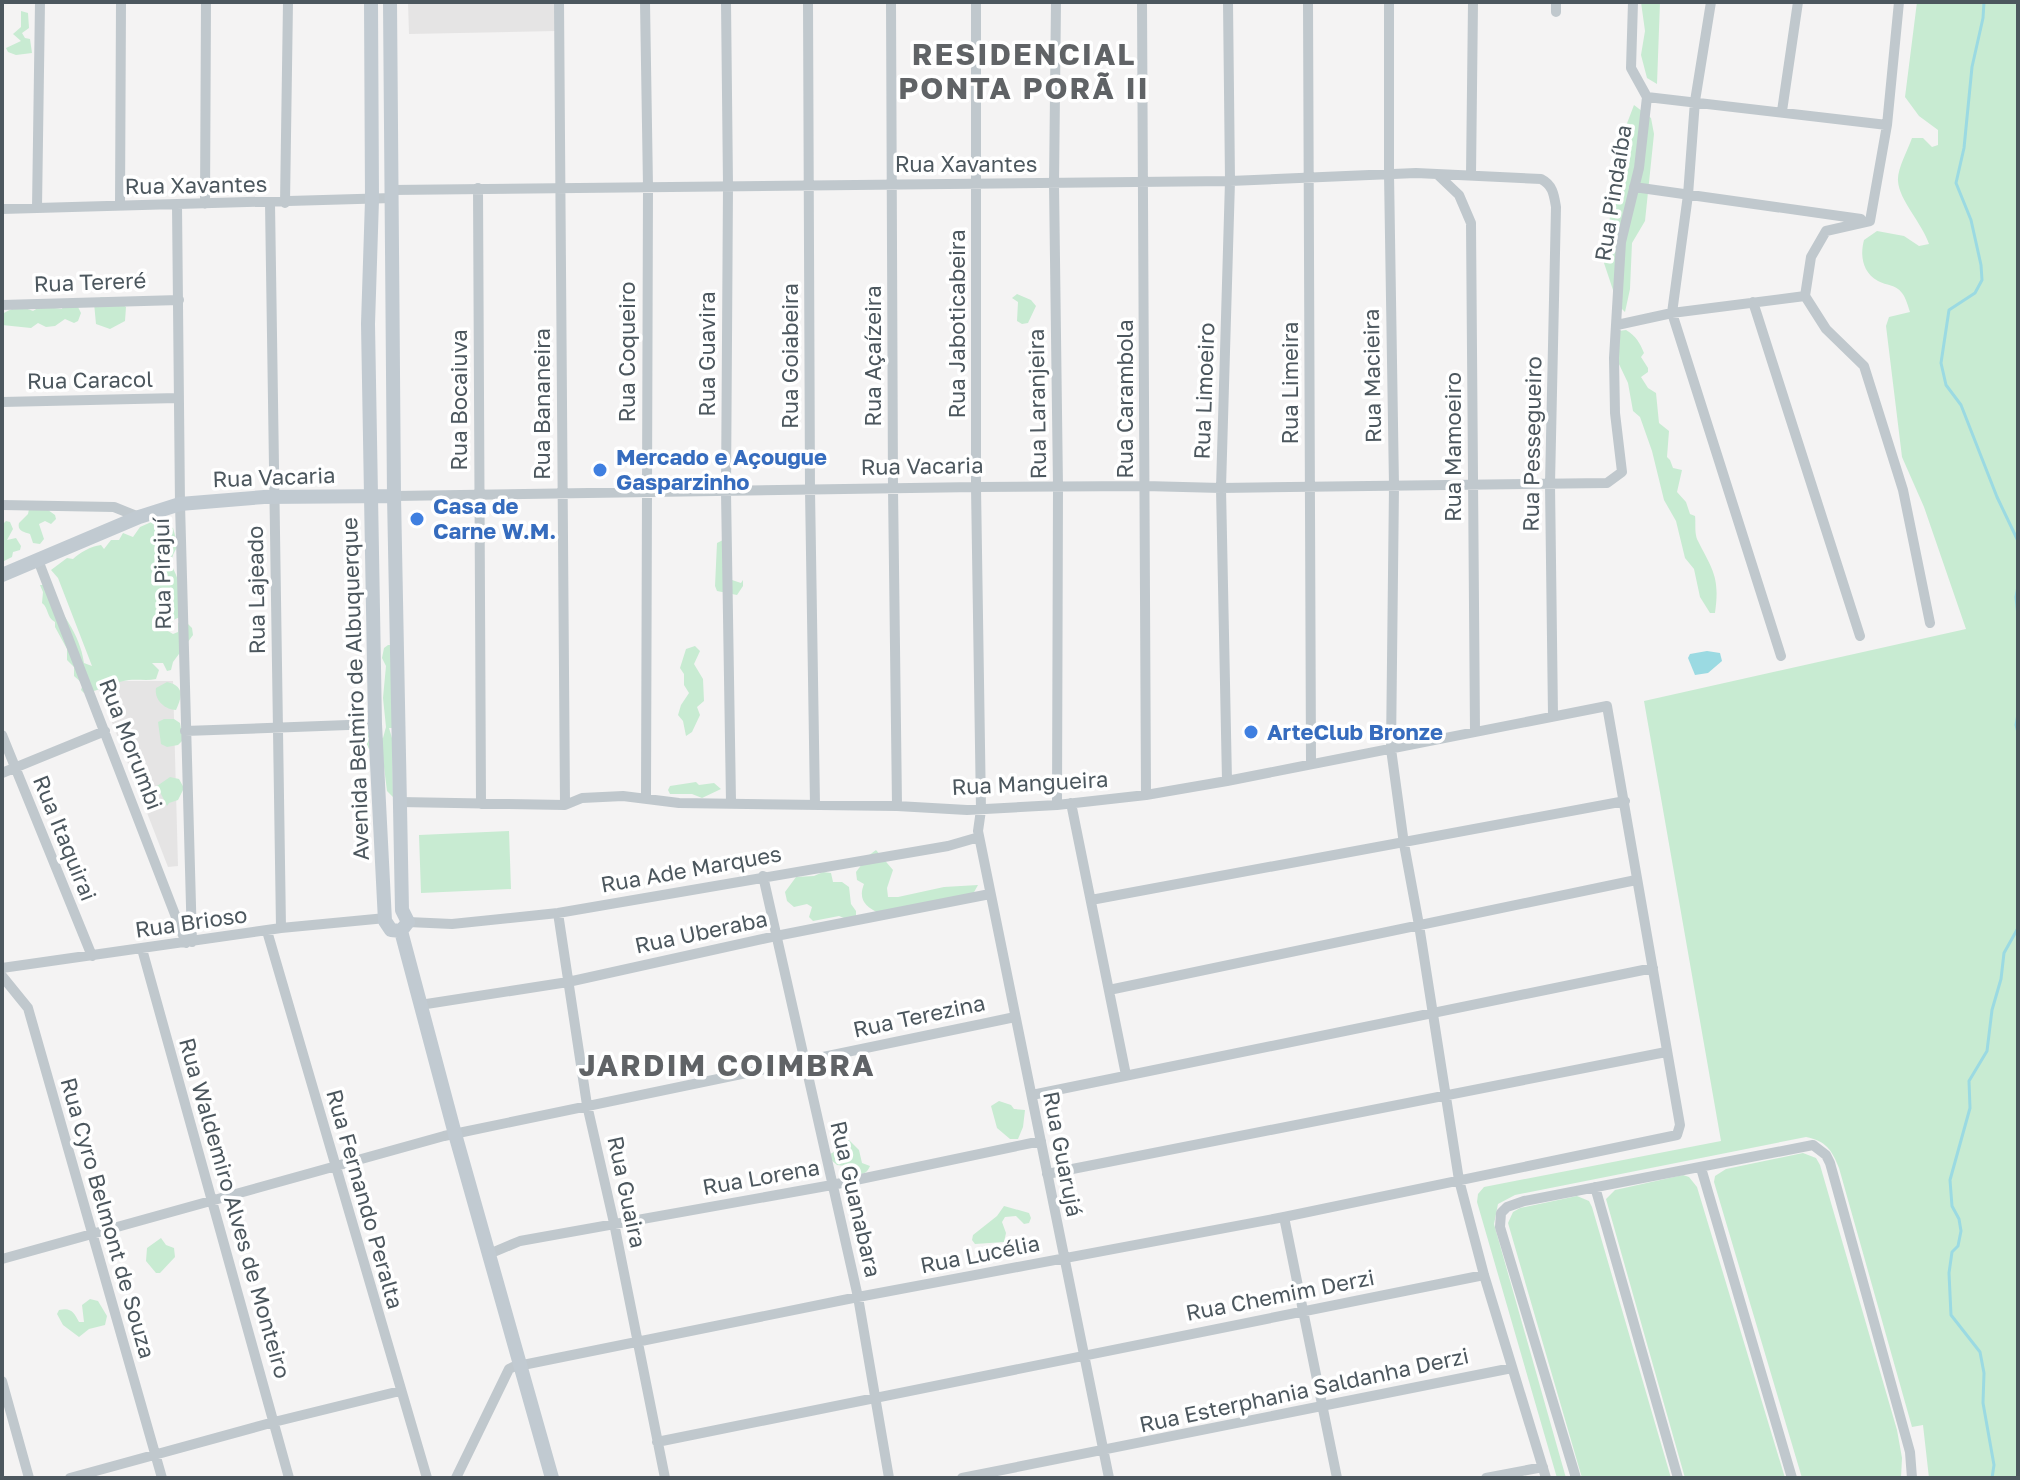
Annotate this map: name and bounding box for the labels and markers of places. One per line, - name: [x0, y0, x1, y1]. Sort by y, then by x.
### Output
- place label: Mercado e Açougue Gasparzinho: [616, 443, 827, 495]
- marker: Mercado e Açougue Gasparzinho: [591, 461, 609, 479]
- place label: Casa de Carne W.M.: [433, 492, 556, 544]
- marker: Casa de Carne W.M.: [408, 510, 426, 528]
- place label: ArteClub Bronze: [1267, 718, 1443, 745]
- marker: ArteClub Bronze: [1242, 723, 1260, 741]

